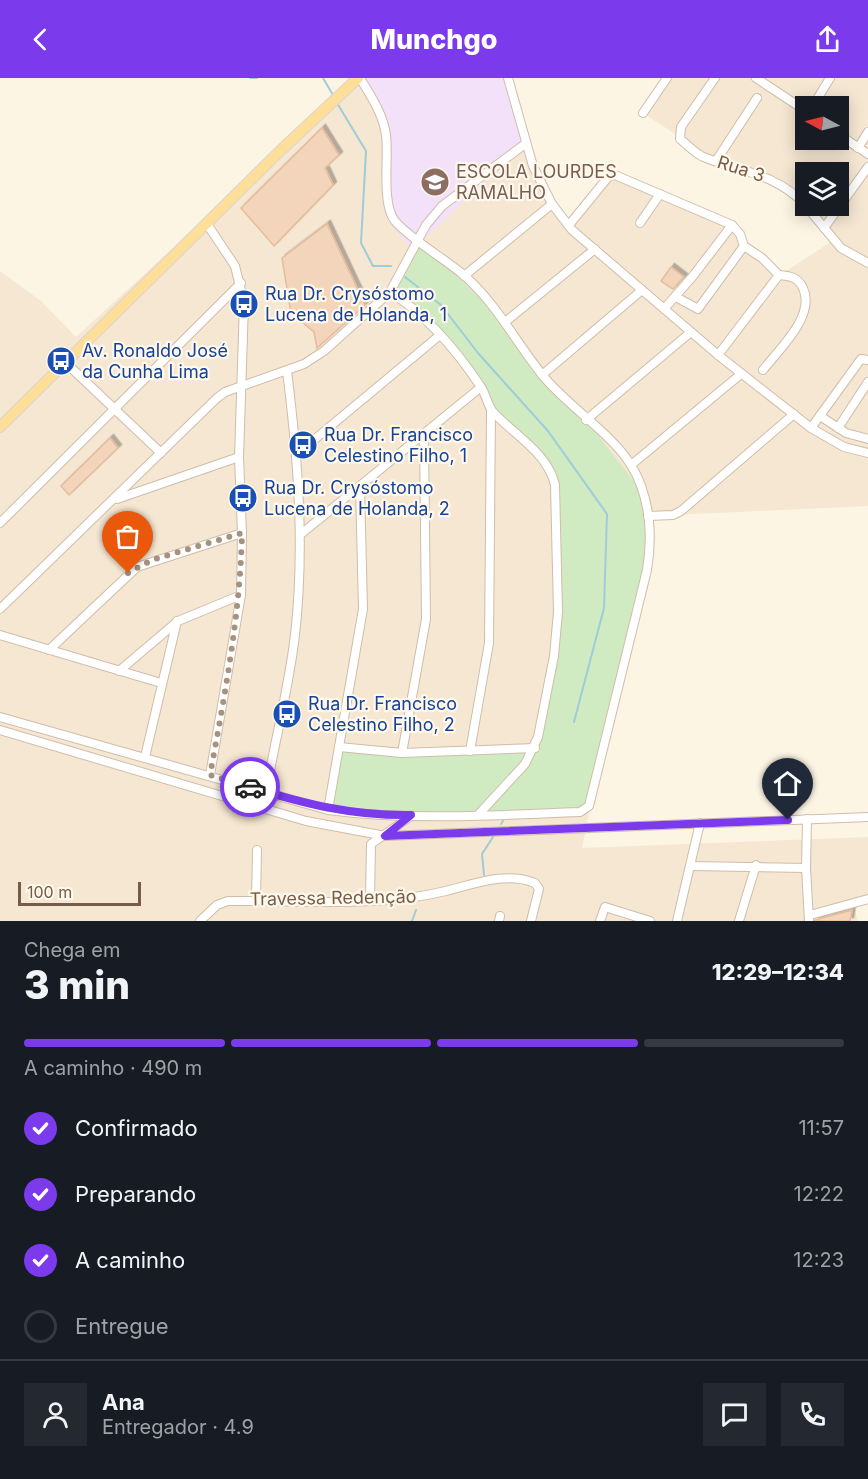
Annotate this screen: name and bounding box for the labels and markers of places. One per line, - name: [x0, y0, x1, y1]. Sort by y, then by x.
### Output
- place label: ESCOLA LOURDES RAMALHO: [456, 161, 617, 203]
- school or university icon: ESCOLA LOURDES RAMALHO: [419, 166, 451, 198]
- place label: Rua Dr. Crysóstomo Lucena de Holanda, 1: [265, 283, 447, 325]
- bus stop icon: Rua Dr. Crysóstomo Lucena de Holanda, 1: [228, 288, 260, 320]
- place label: Av. Ronaldo José da Cunha Lima: [82, 340, 228, 382]
- bus stop icon: Av. Ronaldo José da Cunha Lima: [45, 345, 77, 377]
- place label: Rua Dr. Francisco Celestino Filho, 1: [324, 424, 473, 466]
- bus stop icon: Rua Dr. Francisco Celestino Filho, 1: [287, 429, 319, 461]
- place label: Rua Dr. Crysóstomo Lucena de Holanda, 2: [264, 477, 450, 519]
- bus stop icon: Rua Dr. Crysóstomo Lucena de Holanda, 2: [227, 482, 259, 514]
- pin: [102, 511, 153, 573]
- place label: Rua Dr. Francisco Celestino Filho, 2: [308, 693, 457, 735]
- bus stop icon: Rua Dr. Francisco Celestino Filho, 2: [271, 698, 303, 730]
- pin: [762, 758, 813, 820]

